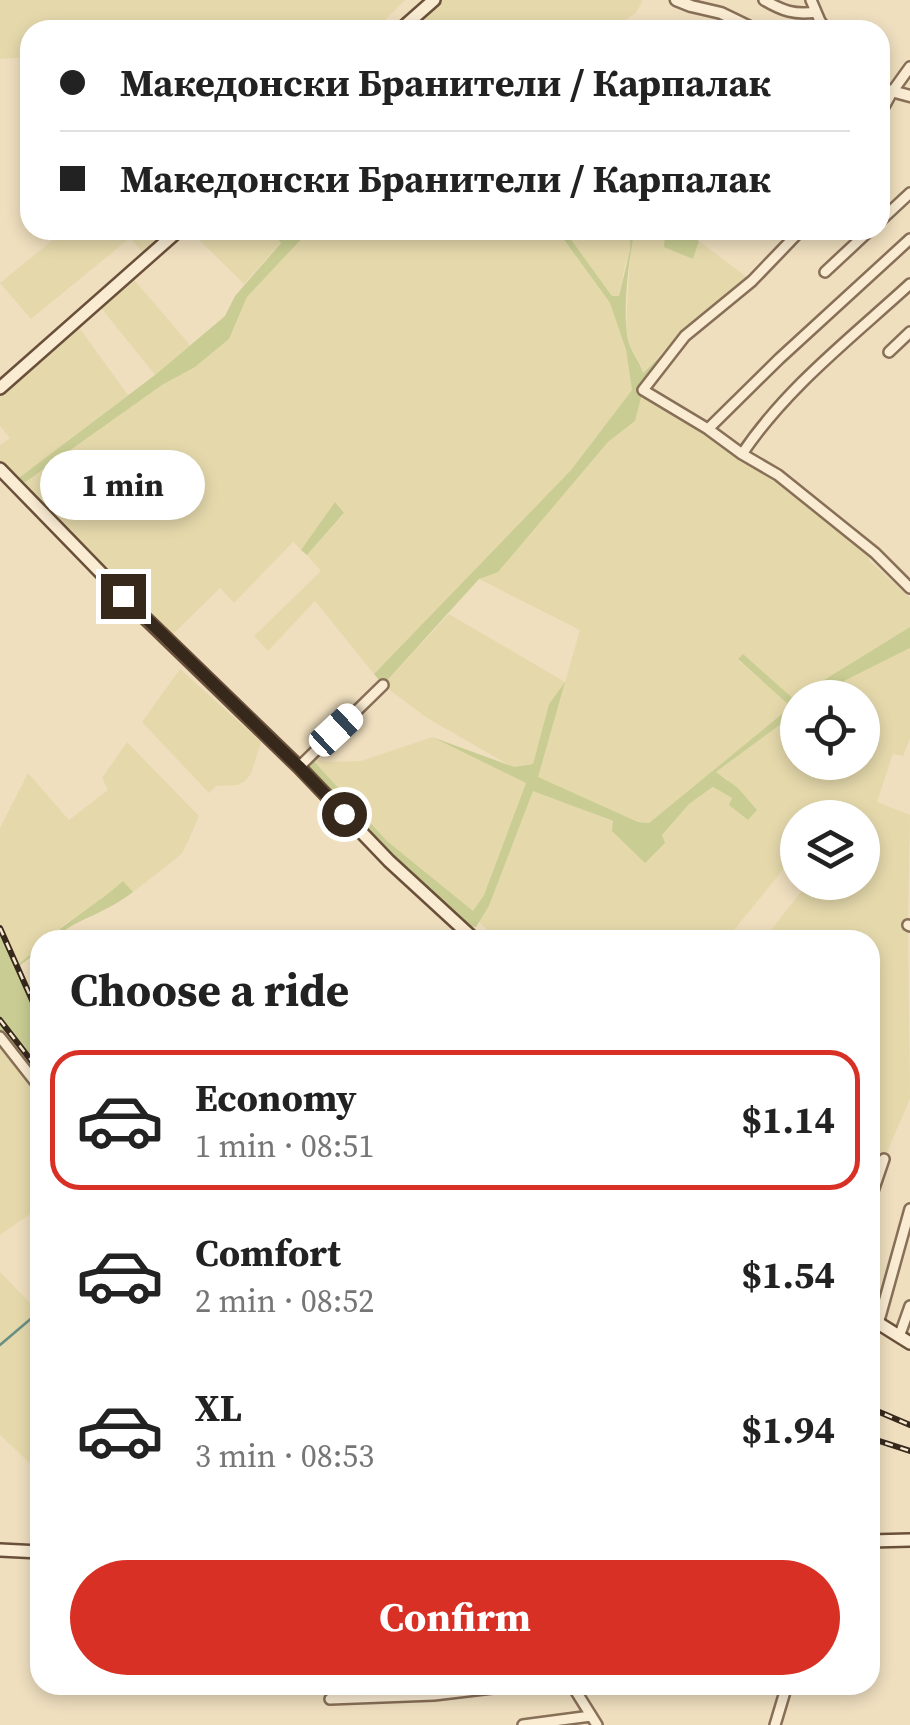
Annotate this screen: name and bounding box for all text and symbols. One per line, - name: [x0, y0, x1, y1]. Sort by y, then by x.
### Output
- text: Македонски Бранители / Карпалак: [120, 57, 771, 109]
- text: Македонски Бранители / Карпалак: [120, 153, 771, 205]
- callout: 1 min: [41, 451, 206, 521]
- text: 1 min: [81, 463, 164, 507]
- route end: [101, 574, 146, 619]
- map controls: [780, 680, 880, 900]
- button: locate: [780, 680, 880, 780]
- car: [304, 699, 368, 761]
- route start: [322, 792, 367, 837]
- button: layers: [780, 800, 880, 900]
- text: Choose a ride: [70, 959, 349, 1021]
- text: Economy: [195, 1072, 357, 1124]
- icon: car: [75, 1075, 165, 1165]
- text: $1.14: [741, 1094, 835, 1146]
- text: 1 min · 08:51: [195, 1124, 374, 1168]
- text: Comfort: [195, 1227, 341, 1279]
- icon: car: [75, 1230, 165, 1320]
- text: $1.54: [741, 1249, 835, 1301]
- text: 2 min · 08:52: [195, 1279, 374, 1323]
- text: XL: [195, 1382, 242, 1434]
- icon: car: [75, 1385, 165, 1475]
- text: $1.94: [741, 1404, 835, 1456]
- text: 3 min · 08:53: [195, 1434, 374, 1478]
- button: Confirm: [70, 1560, 840, 1675]

